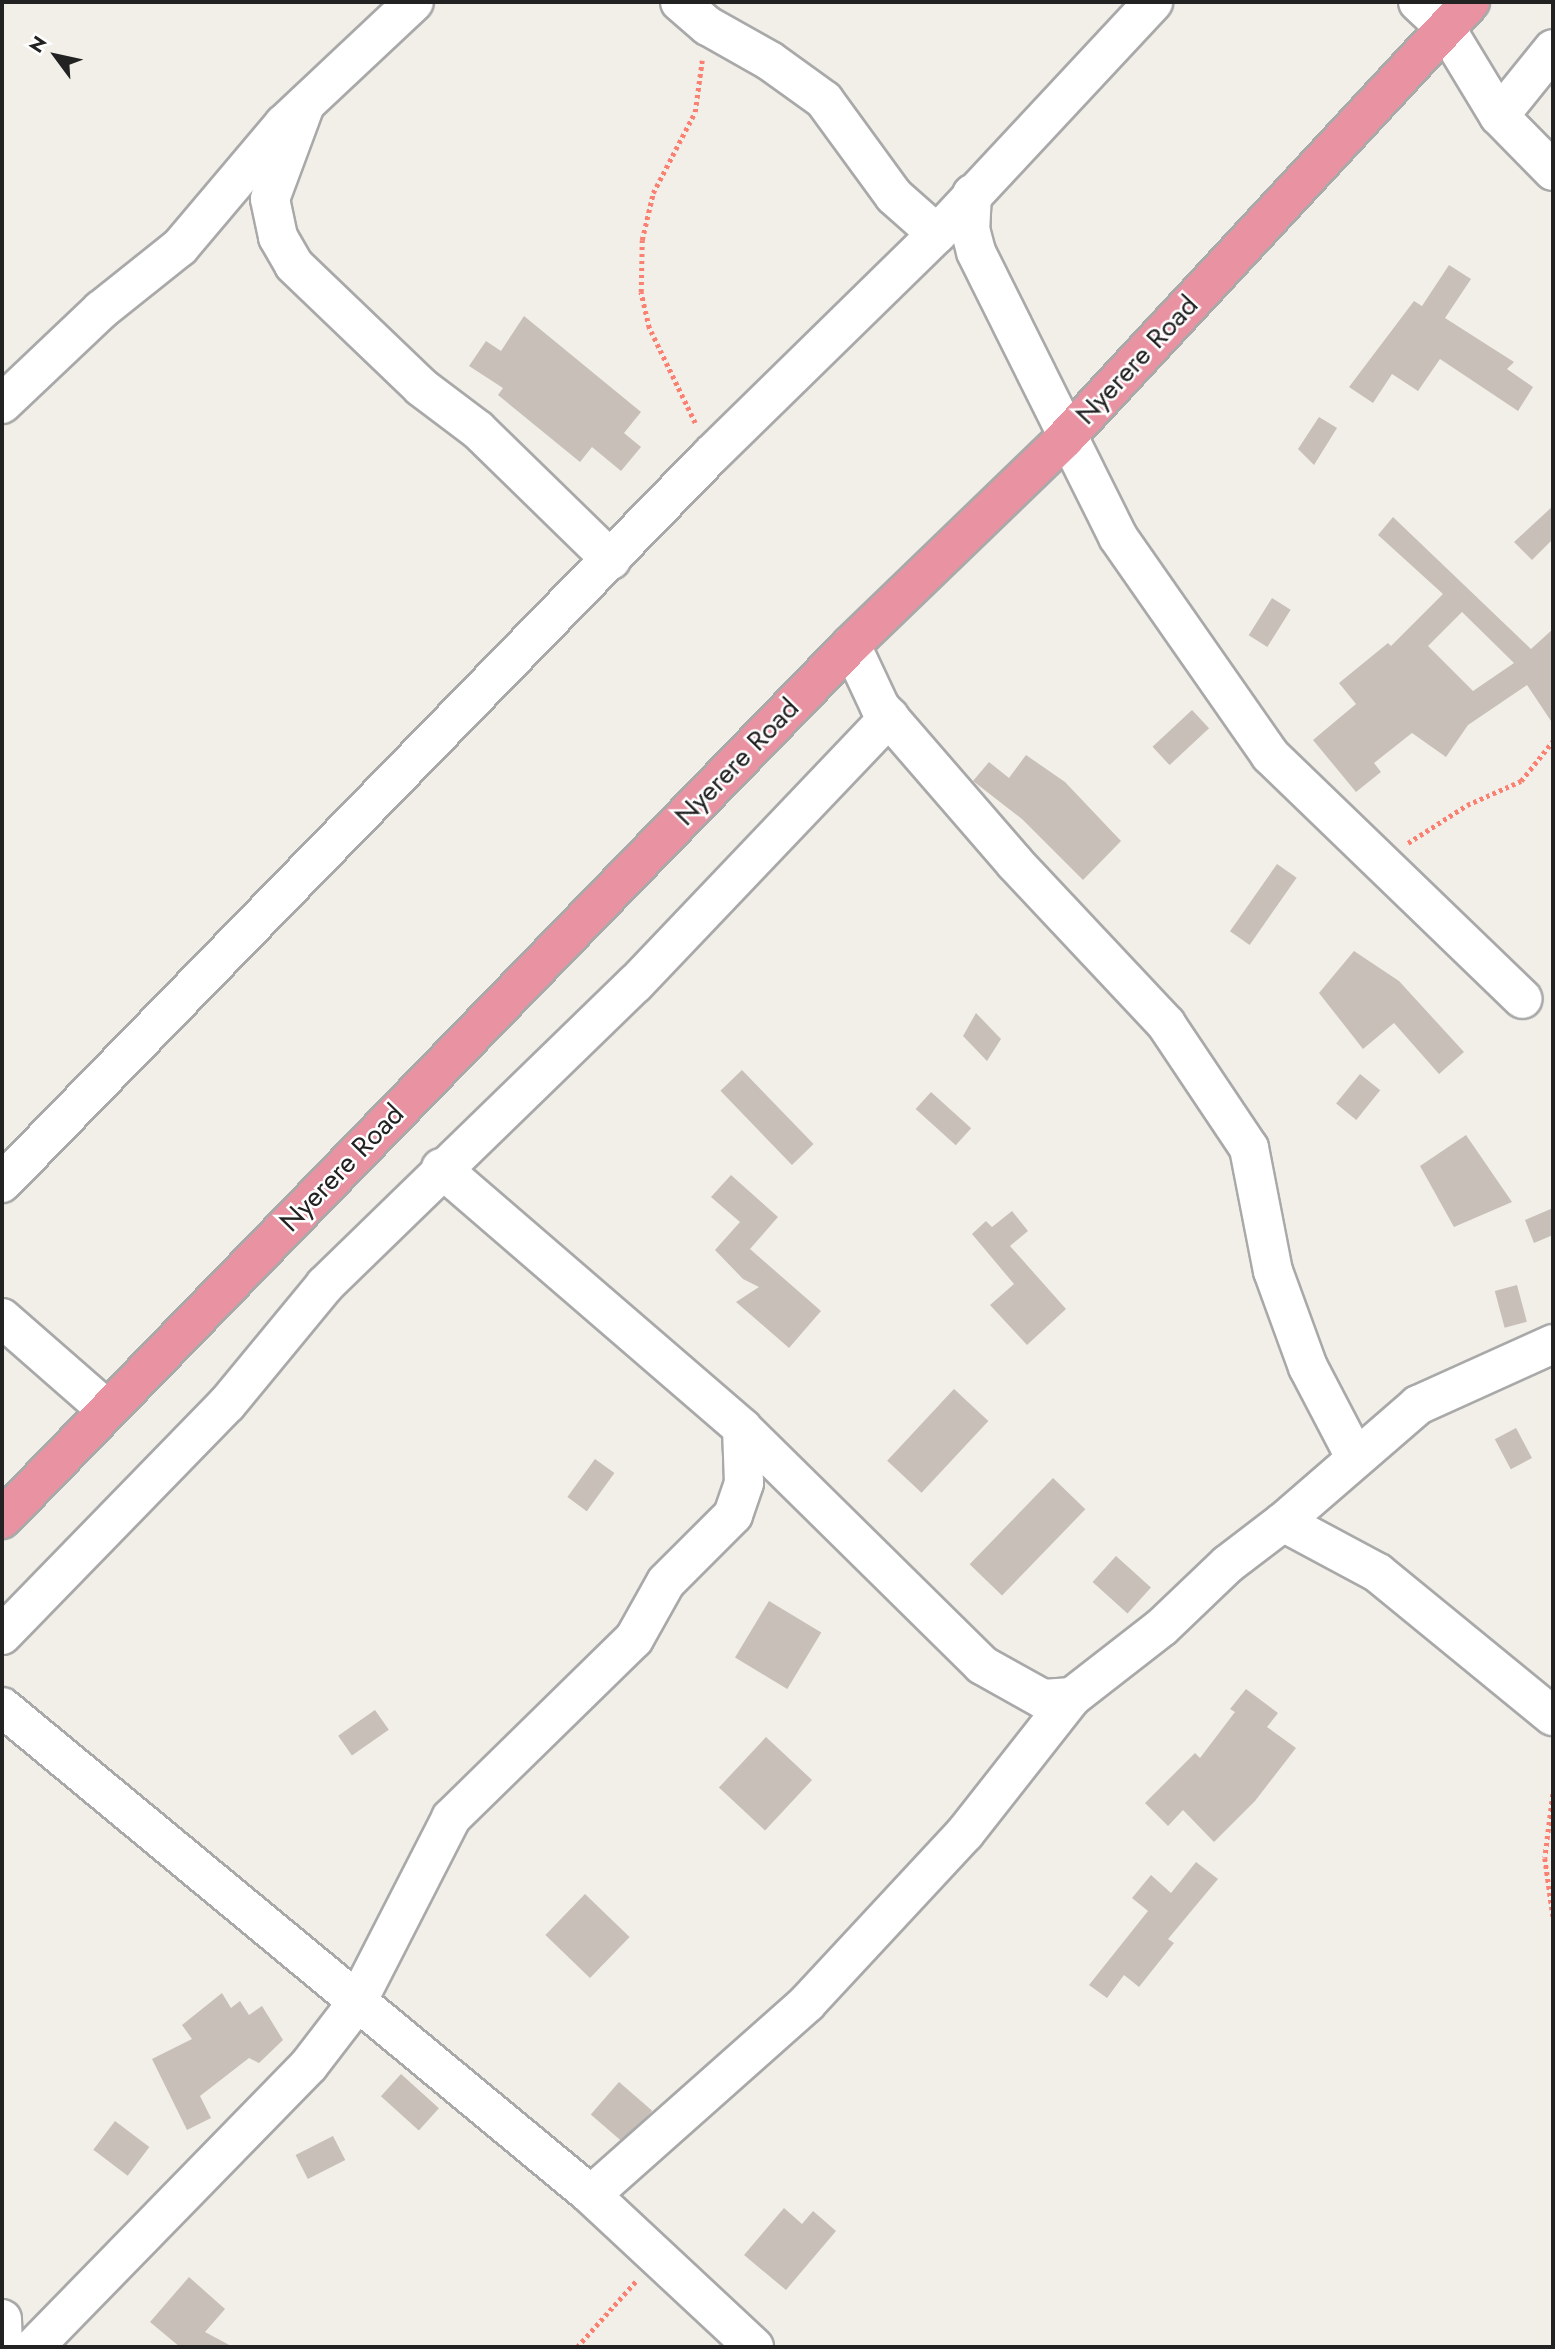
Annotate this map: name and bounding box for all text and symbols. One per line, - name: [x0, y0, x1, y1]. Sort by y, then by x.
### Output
- north arrow: [21, 21, 91, 91]
- text: N: [23, 31, 53, 58]
- street label: Nyerere Road: [1069, 289, 1205, 431]
- street label: Nyerere Road: [668, 691, 806, 833]
- street label: Nyerere Road: [273, 1097, 411, 1239]

